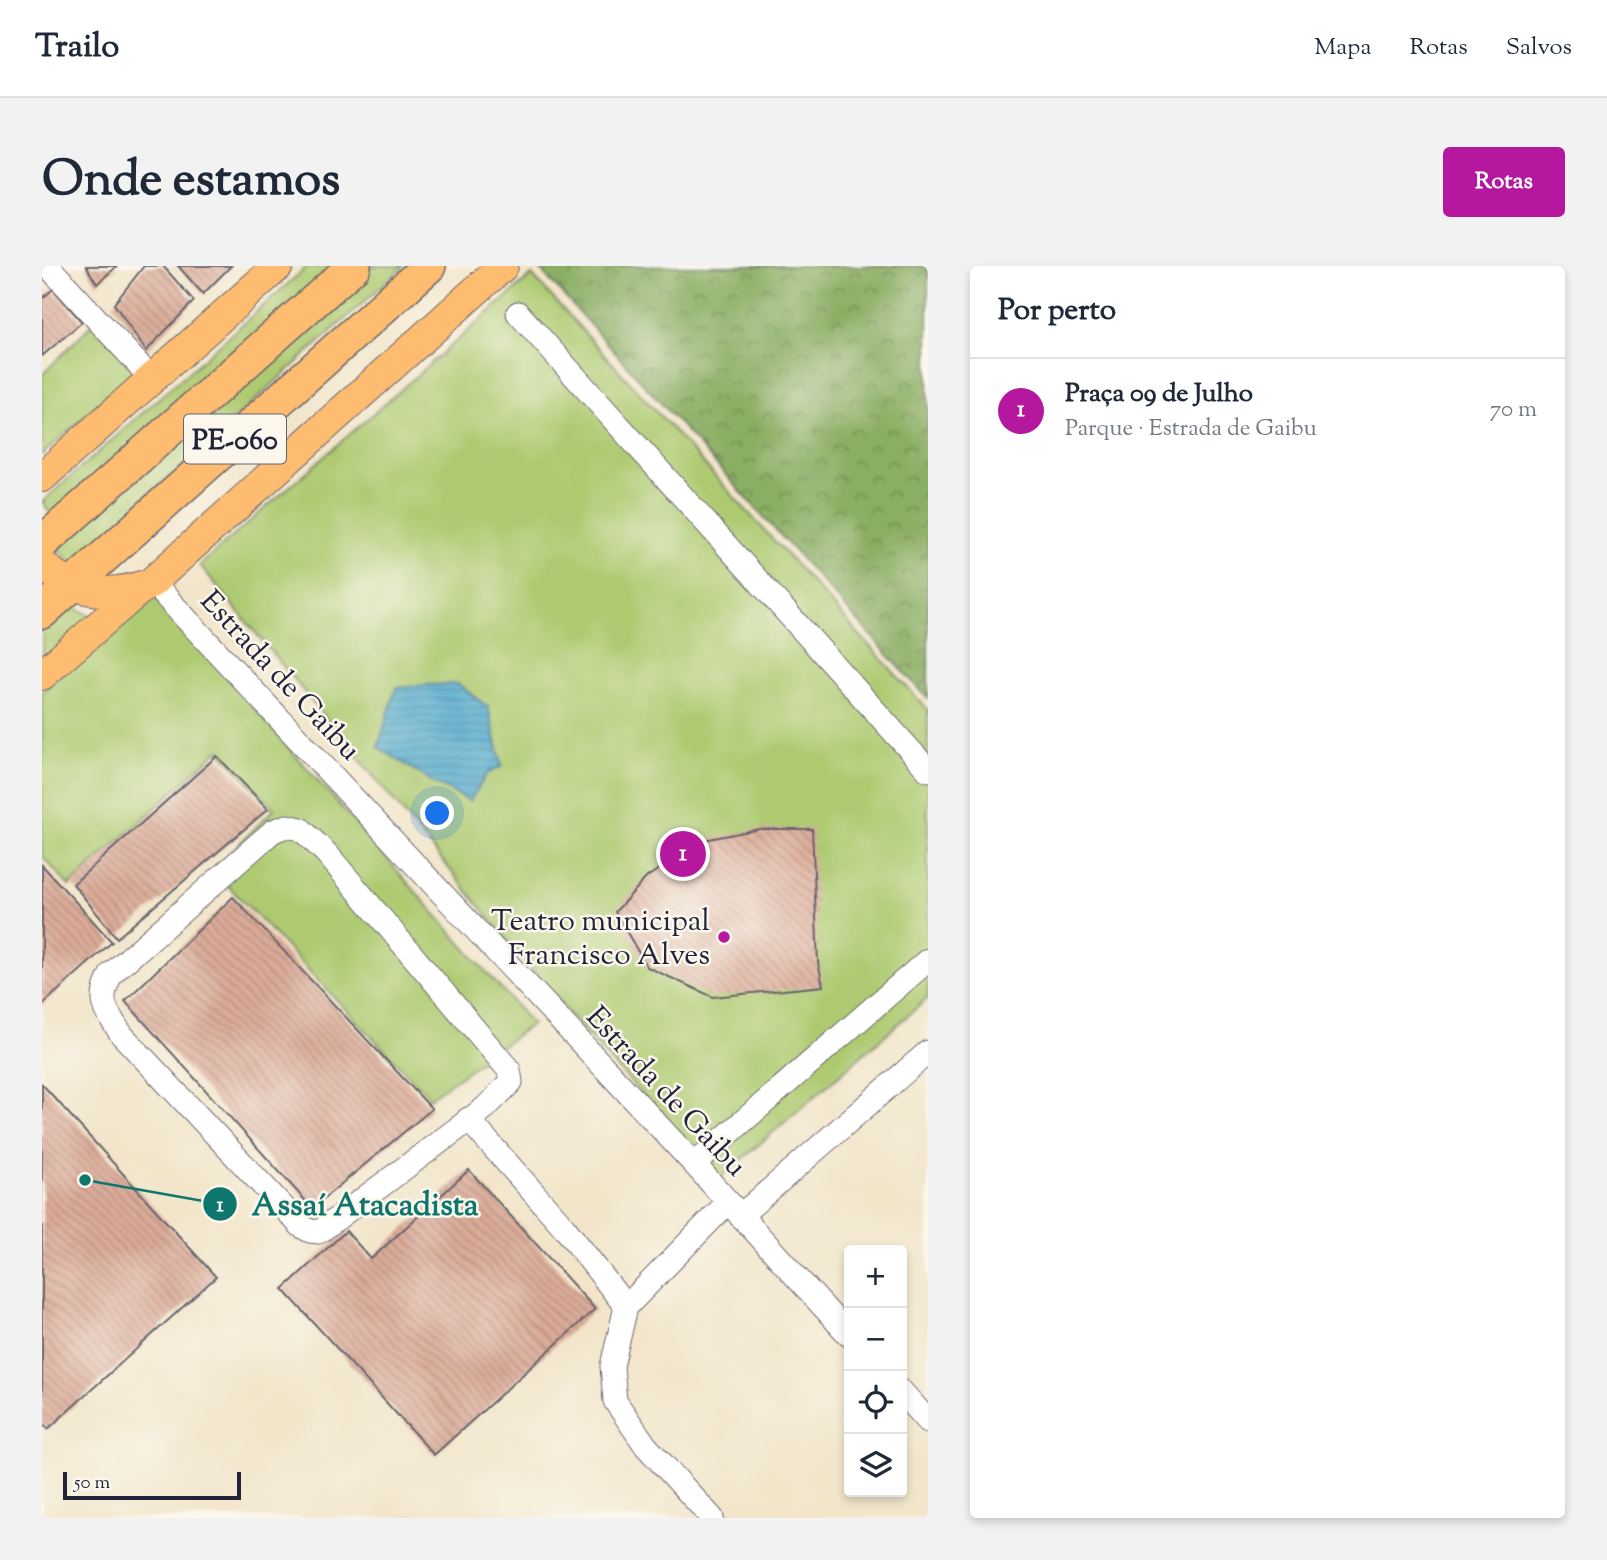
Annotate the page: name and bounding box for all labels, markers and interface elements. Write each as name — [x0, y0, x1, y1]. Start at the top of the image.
text: Trailo — [35, 24, 119, 72]
text: Mapa — [1314, 31, 1372, 65]
text: Rotas — [1410, 31, 1468, 65]
text: Salvos — [1506, 31, 1572, 65]
text: Onde estamos — [42, 147, 340, 217]
button: Rotas — [1443, 147, 1565, 217]
text: Por perto — [998, 290, 1116, 333]
text: Praça 09 de Julho — [1065, 376, 1253, 413]
text: 1 — [1017, 394, 1025, 427]
text: 70 m — [1490, 394, 1537, 427]
text: Parque · Estrada de Gaibu — [1065, 413, 1317, 446]
road number: PE-060 — [184, 414, 286, 464]
street label: Estrada de Gaibu — [189, 582, 370, 772]
your location — [420, 796, 454, 830]
pin: 1 — [660, 828, 706, 880]
place label: Teatro municipal Francisco Alves — [491, 901, 710, 978]
marker: Teatro municipal Francisco Alves — [716, 929, 732, 945]
street label: Estrada de Gaibu — [575, 998, 756, 1188]
callout: Assaí Atacadista — [202, 1178, 492, 1231]
text: Assaí Atacadista — [252, 1184, 479, 1230]
text: 1 — [216, 1191, 224, 1221]
map controls — [844, 1245, 907, 1497]
button: + — [844, 1245, 907, 1308]
button: − — [844, 1308, 907, 1371]
button: locate — [844, 1371, 907, 1434]
button: layers — [844, 1434, 907, 1497]
scale bar — [63, 1469, 242, 1501]
text: 50 m — [74, 1470, 110, 1497]

